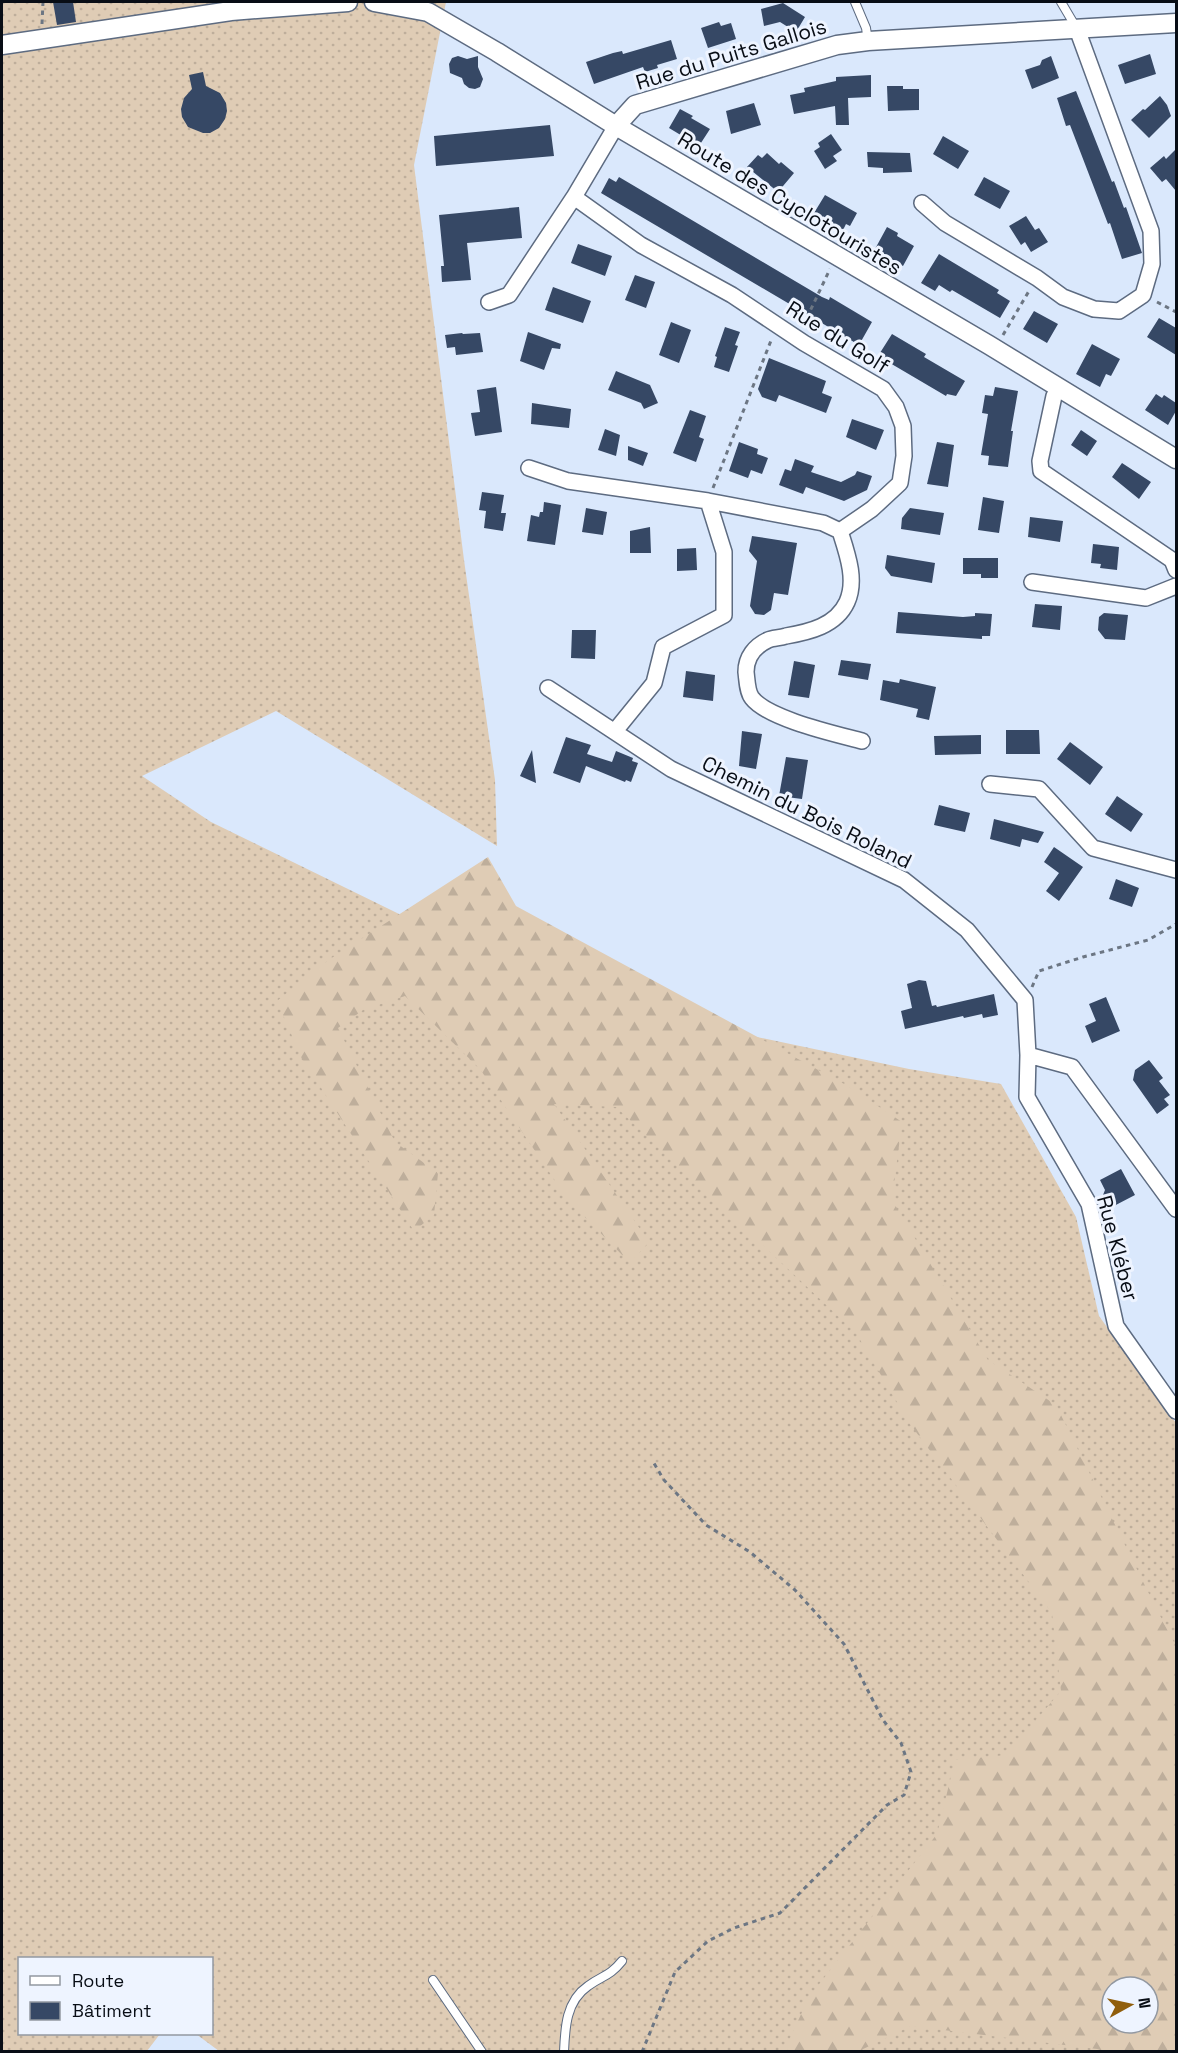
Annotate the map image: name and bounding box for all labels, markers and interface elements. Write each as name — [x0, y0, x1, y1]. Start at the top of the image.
street label: Rue du Puits Gallois — [632, 12, 830, 96]
street label: Route des Cyclotouristes — [673, 125, 907, 281]
street label: Rue du Golf — [781, 295, 895, 379]
street label: Chemin du Bois Roland — [698, 749, 916, 875]
street label: Rue Kléber — [1091, 1192, 1145, 1304]
legend — [18, 1957, 213, 2035]
text: Route — [72, 1969, 124, 1992]
north arrow — [1100, 1975, 1160, 2035]
text: N — [1133, 1996, 1156, 2010]
text: Bâtiment — [72, 1999, 152, 2022]

